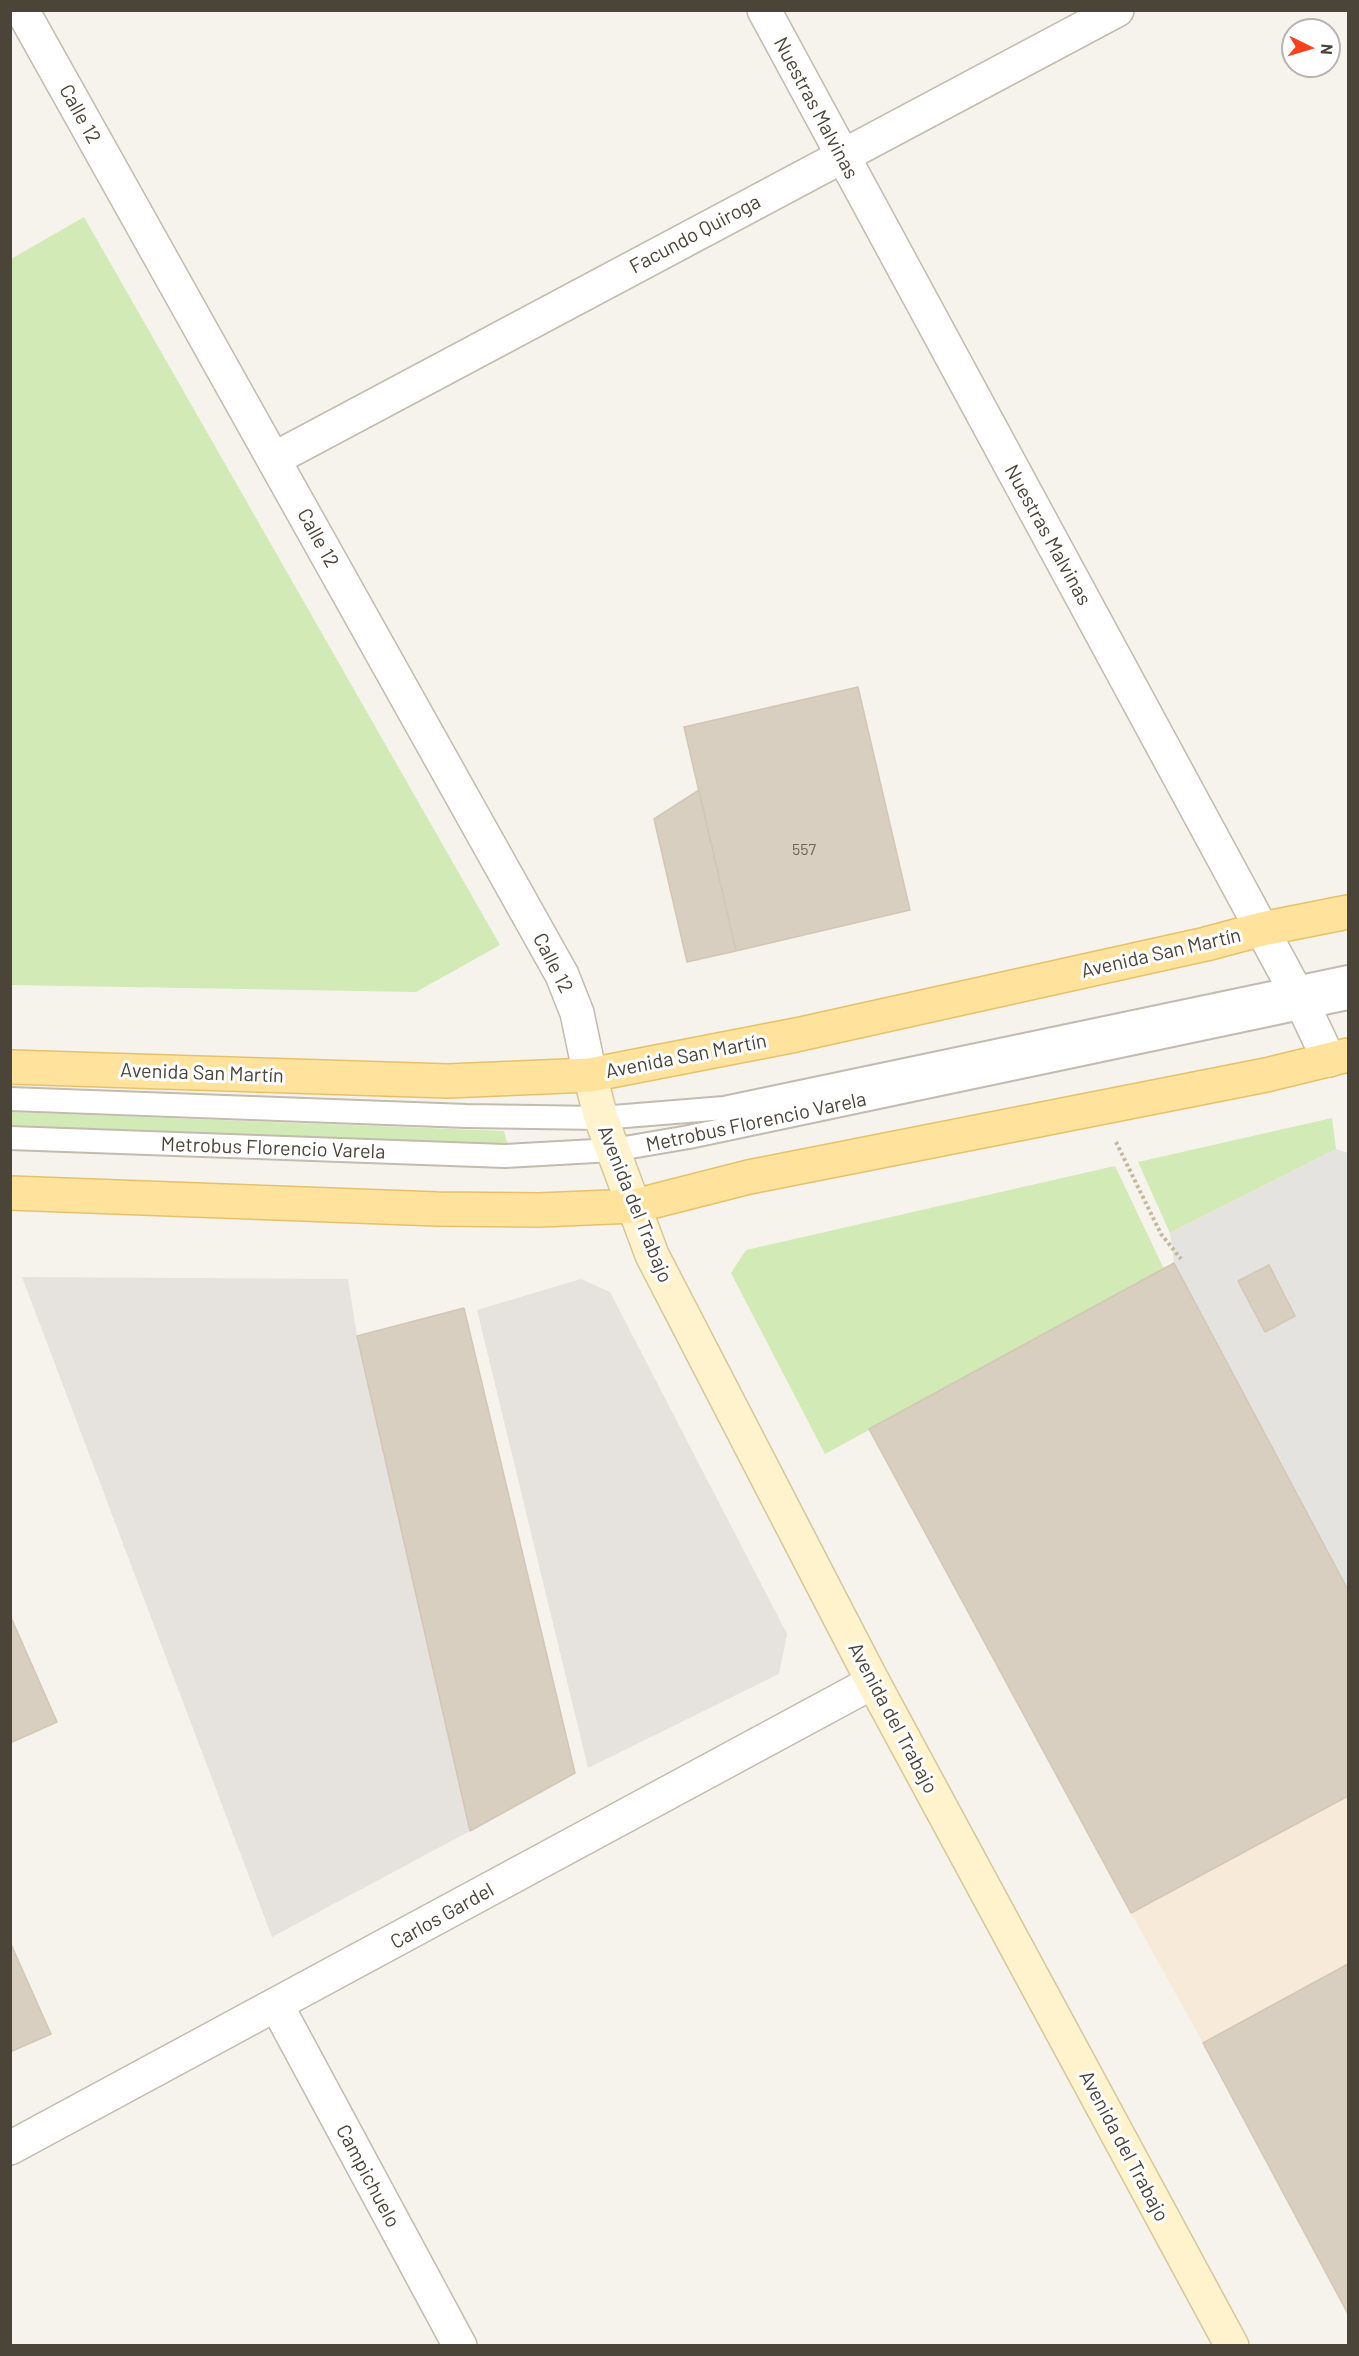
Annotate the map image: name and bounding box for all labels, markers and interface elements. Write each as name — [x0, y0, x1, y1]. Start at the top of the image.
north arrow — [1281, 18, 1341, 78]
street label: Nuestras Malvinas — [769, 33, 863, 183]
text: N — [1318, 43, 1337, 56]
street label: Calle 12 — [54, 80, 106, 148]
street label: Facundo Quiroga — [625, 189, 765, 279]
street label: Nuestras Malvinas — [999, 461, 1097, 609]
street label: Calle 12 — [292, 504, 344, 572]
house number: 557 — [792, 840, 816, 860]
street label: Avenida San Martín — [1079, 923, 1243, 983]
street label: Calle 12 — [528, 929, 578, 997]
street label: Avenida San Martín — [603, 1029, 769, 1083]
street label: Avenida San Martín — [120, 1058, 284, 1088]
street label: Metrobus Florencio Varela — [644, 1087, 868, 1157]
street label: Avenida del Trabajo — [593, 1122, 677, 1286]
street label: Metrobus Florencio Varela — [160, 1132, 386, 1164]
street label: Avenida del Trabajo — [843, 1638, 943, 1798]
street label: Carlos Gardel — [386, 1878, 498, 1954]
street label: Avenida del Trabajo — [1074, 2066, 1174, 2226]
street label: Campichuelo — [331, 2120, 405, 2232]

